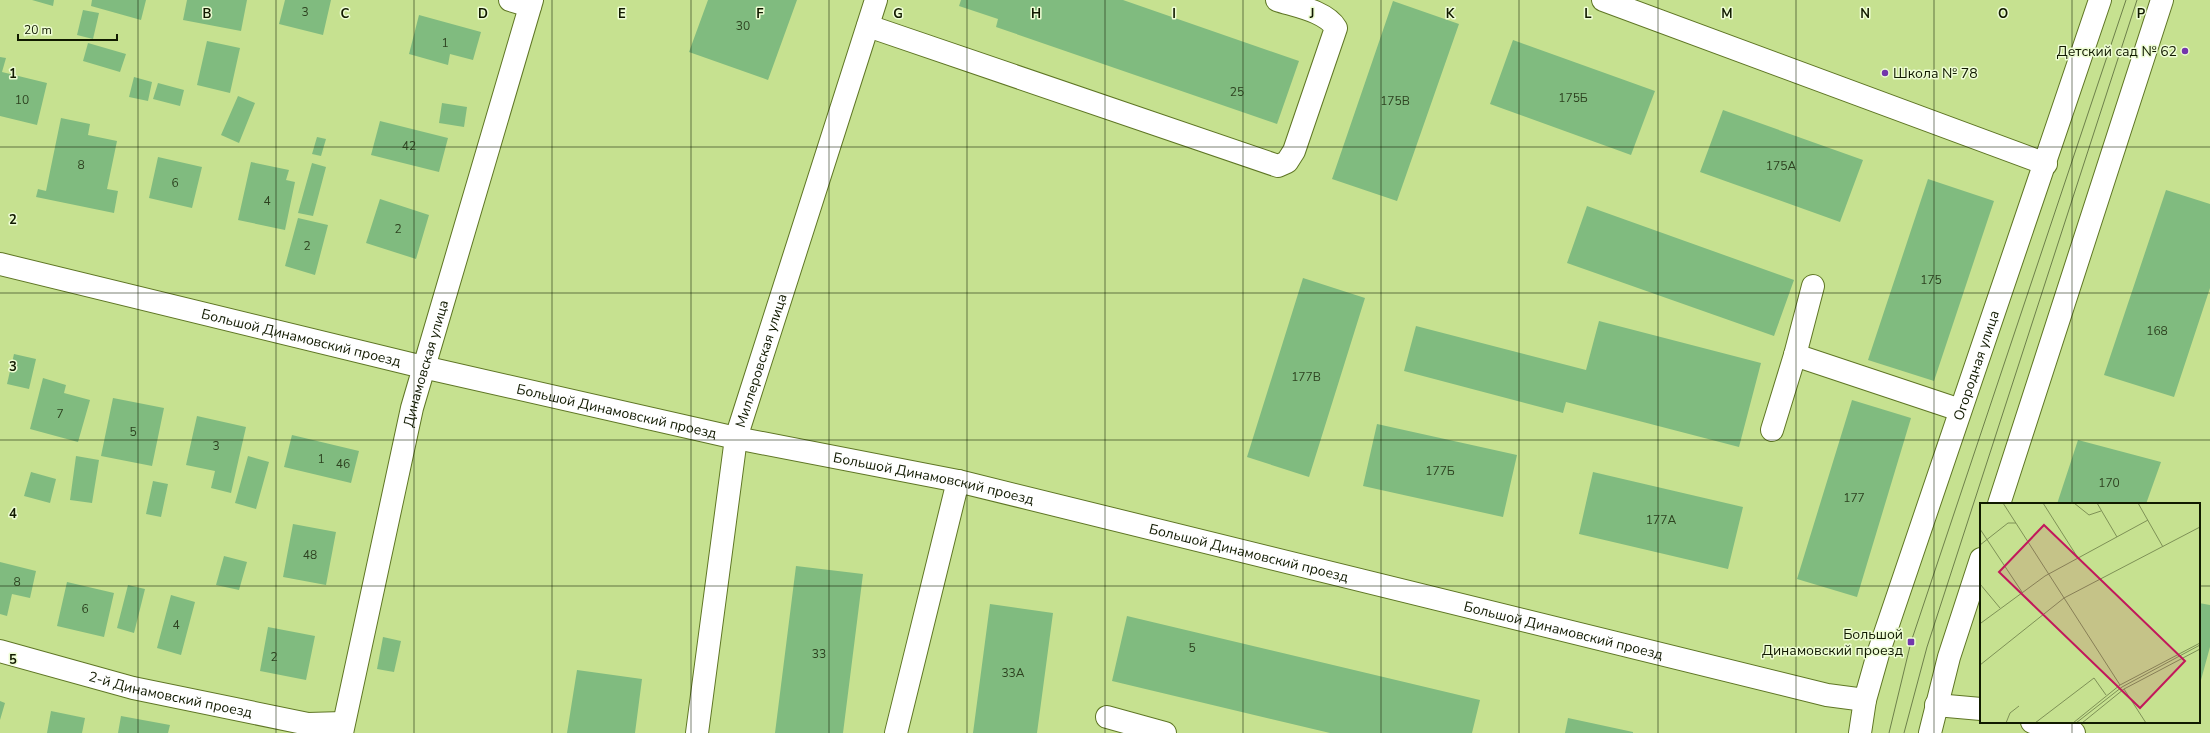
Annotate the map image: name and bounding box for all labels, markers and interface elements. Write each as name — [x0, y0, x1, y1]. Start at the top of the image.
house number: 3 — [301, 4, 309, 20]
text: B — [203, 5, 212, 23]
text: C — [341, 5, 350, 23]
text: D — [478, 5, 488, 23]
text: E — [618, 5, 626, 23]
text: F — [756, 5, 764, 23]
text: G — [893, 5, 903, 23]
text: H — [1031, 5, 1041, 23]
text: I — [1172, 5, 1176, 23]
text: J — [1309, 5, 1314, 23]
text: K — [1446, 5, 1455, 23]
text: L — [1584, 5, 1592, 23]
text: M — [1721, 5, 1733, 23]
text: N — [1860, 5, 1870, 23]
text: O — [1998, 5, 2008, 23]
text: P — [2137, 5, 2146, 23]
scale bar — [18, 16, 117, 42]
house number: 30 — [736, 18, 750, 34]
text: 20 m — [24, 22, 52, 38]
house number: 1 — [441, 35, 449, 51]
place label: Детский сад № 62 — [2057, 42, 2177, 61]
marker: Детский сад № 62 — [2180, 46, 2190, 56]
place label: Школа № 78 — [1893, 64, 1978, 83]
text: 1 — [9, 65, 17, 83]
marker: Школа № 78 — [1880, 68, 1890, 78]
house number: 25 — [1230, 84, 1244, 100]
house number: 175Б — [1558, 90, 1588, 106]
house number: 10 — [15, 92, 29, 108]
house number: 175В — [1380, 93, 1410, 109]
house number: 42 — [402, 138, 416, 154]
house number: 8 — [77, 157, 85, 173]
house number: 175А — [1766, 158, 1796, 174]
house number: 6 — [171, 175, 179, 191]
house number: 4 — [263, 193, 271, 209]
text: 2 — [9, 211, 17, 229]
house number: 2 — [394, 221, 402, 237]
house number: 2 — [303, 238, 311, 254]
house number: 175 — [1920, 272, 1942, 288]
street label: Миллеровская улица — [730, 291, 791, 430]
street label: Динамовская улица — [399, 298, 453, 429]
street label: Большой Динамовский проезд — [200, 304, 403, 371]
street label: Огородная улица — [1948, 308, 2004, 423]
house number: 168 — [2146, 323, 2168, 339]
text: 3 — [9, 358, 17, 376]
house number: 177В — [1291, 369, 1321, 385]
street label: Большой Динамовский проезд — [515, 379, 719, 443]
house number: 7 — [56, 406, 64, 422]
house number: 5 — [129, 424, 137, 440]
house number: 3 — [212, 438, 220, 454]
street label: Большой Динамовский проезд — [832, 448, 1036, 509]
house number: 1 — [317, 451, 325, 467]
house number: 46 — [336, 456, 350, 472]
house number: 177Б — [1425, 463, 1455, 479]
house number: 170 — [2098, 475, 2120, 491]
house number: 177 — [1843, 490, 1865, 506]
inset map — [1980, 503, 2200, 723]
text: 4 — [9, 505, 17, 523]
house number: 177А — [1646, 512, 1676, 528]
street label: Большой Динамовский проезд — [1147, 519, 1351, 586]
house number: 48 — [303, 547, 317, 563]
house number: 8 — [13, 574, 21, 590]
street label: Большой Динамовский проезд — [1462, 596, 1665, 664]
house number: 6 — [81, 601, 89, 617]
house number: 4 — [172, 617, 180, 633]
place label: Большой Динамовский проезд — [1762, 625, 1903, 660]
marker: Большой Динамовский проезд — [1906, 637, 1916, 647]
house number: 5 — [1188, 640, 1196, 656]
house number: 33 — [812, 646, 826, 662]
house number: 2 — [270, 649, 278, 665]
text: 5 — [9, 651, 17, 669]
house number: 33А — [1001, 665, 1025, 681]
street label: 2-й Динамовский проезд — [86, 667, 254, 722]

